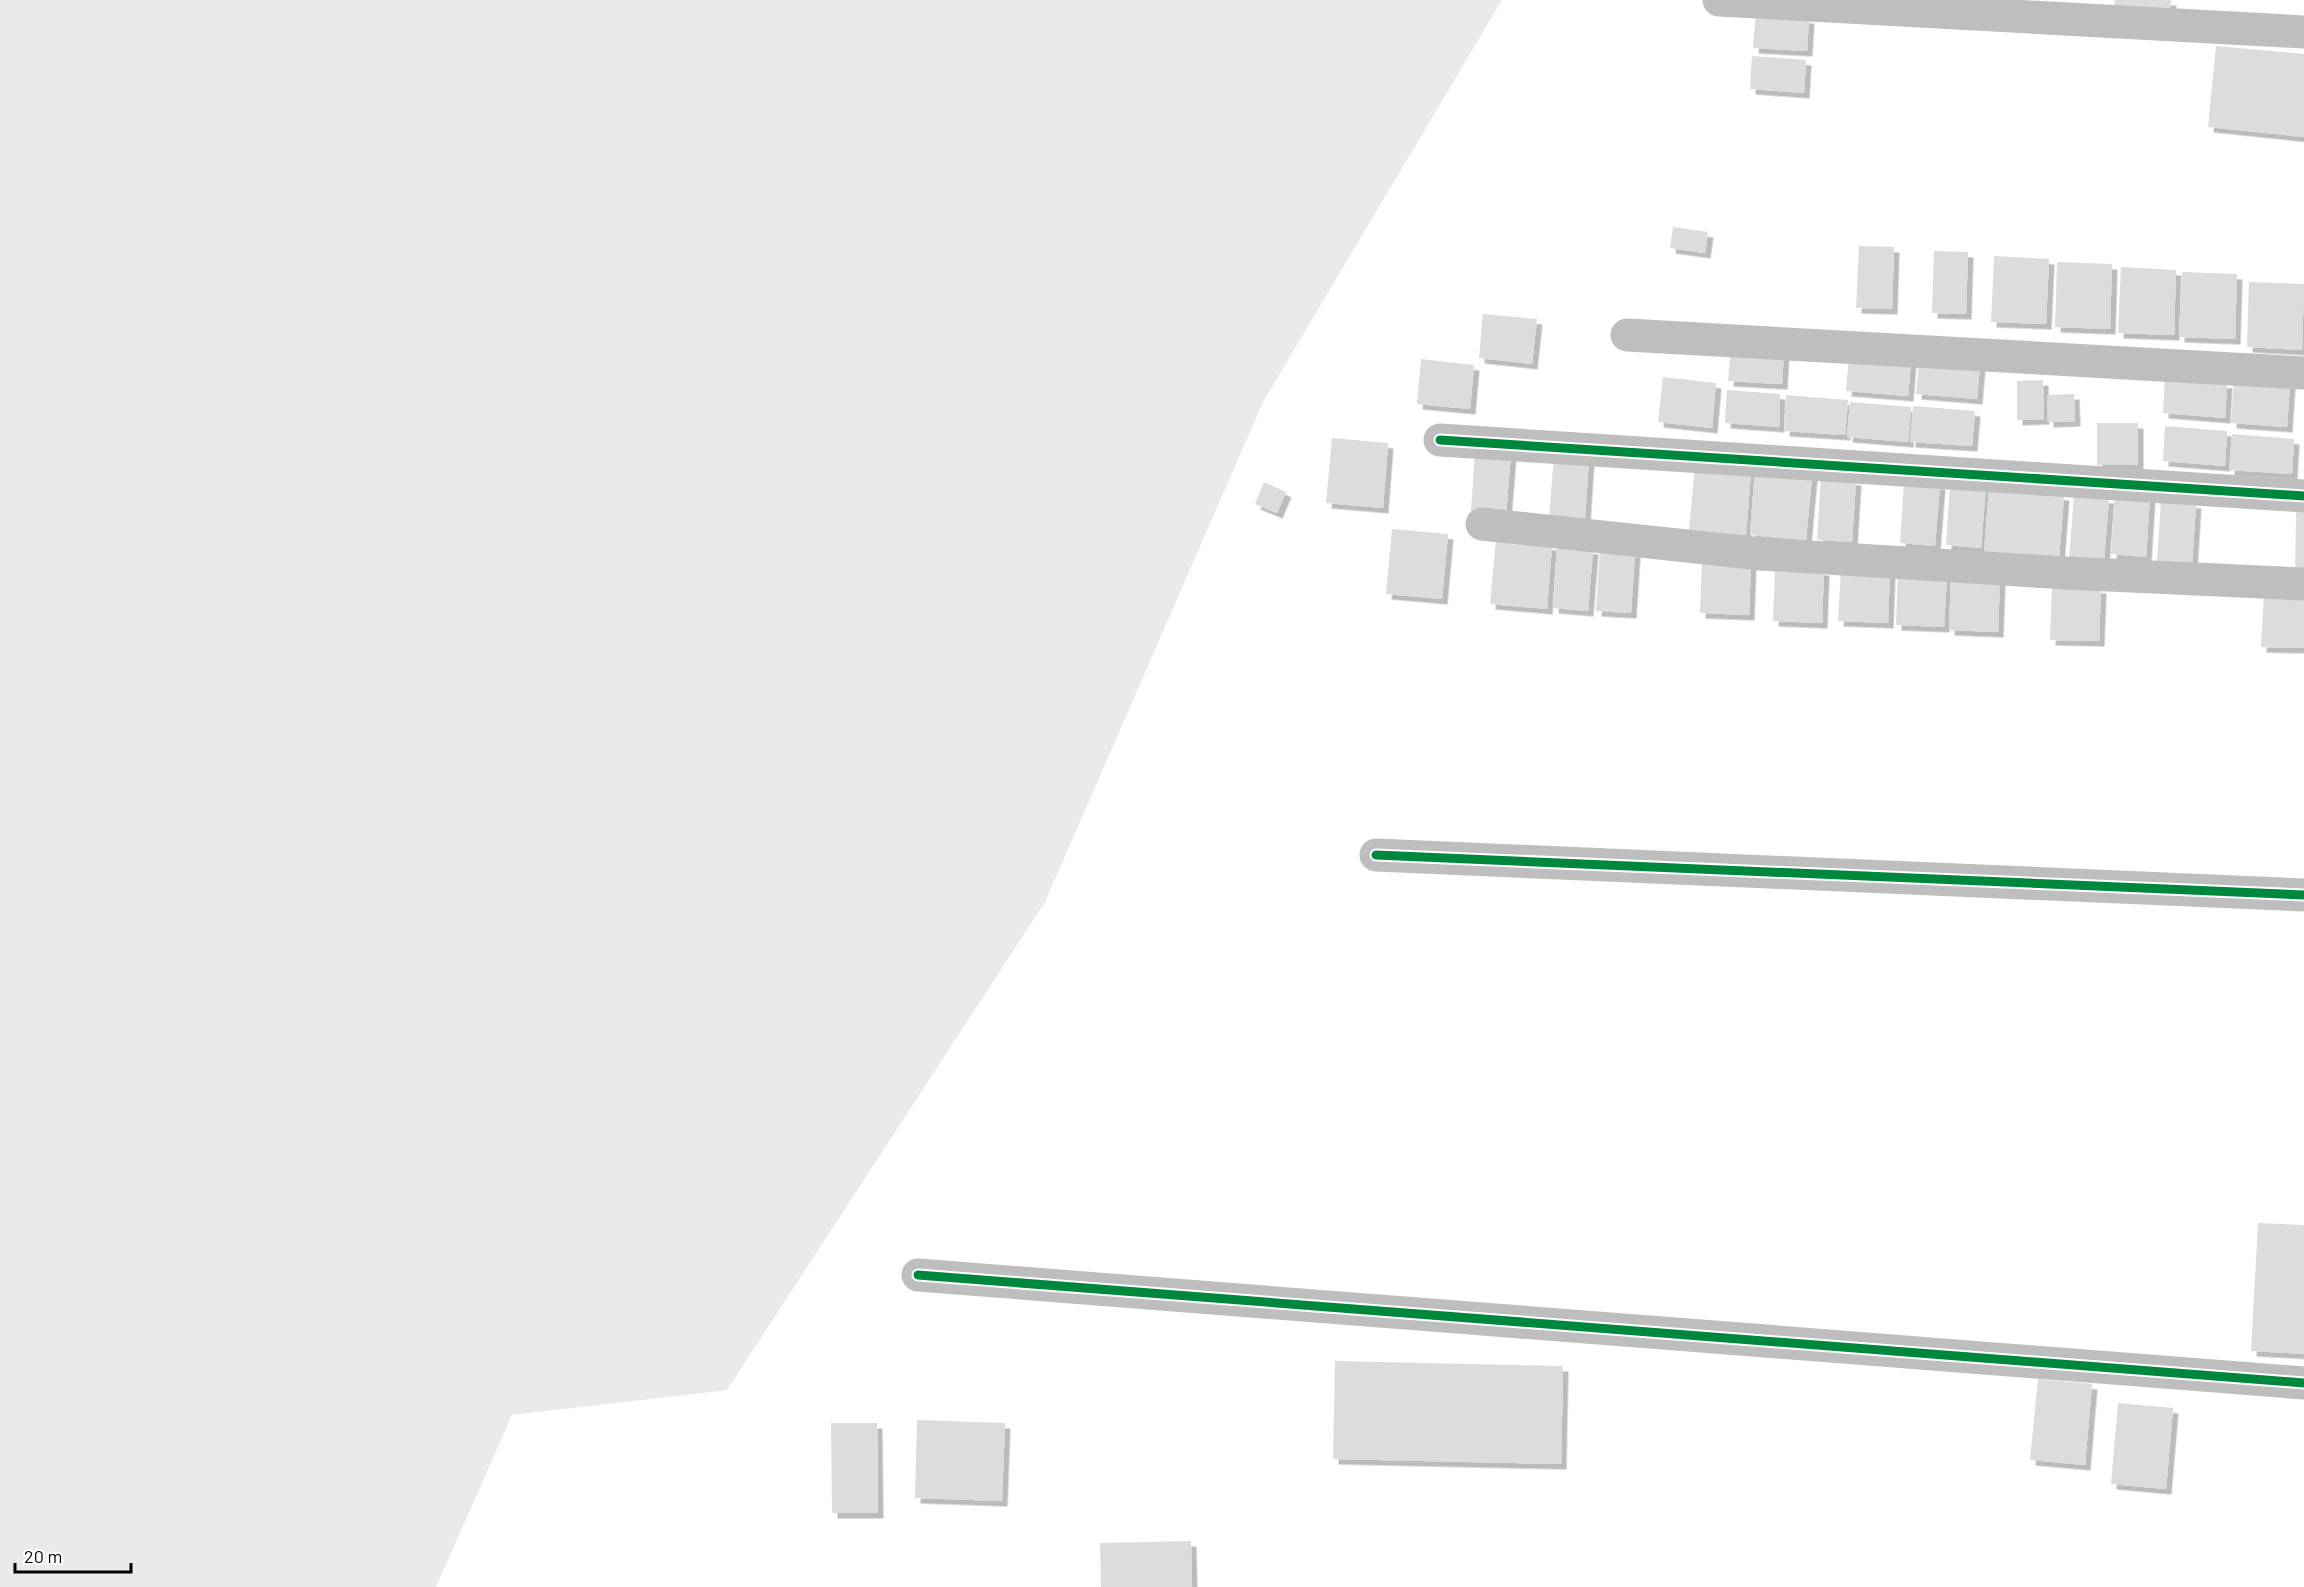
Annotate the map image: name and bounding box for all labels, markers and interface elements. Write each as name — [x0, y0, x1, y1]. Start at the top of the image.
scale bar — [15, 1536, 130, 1574]
text: 20 m — [24, 1545, 62, 1567]

